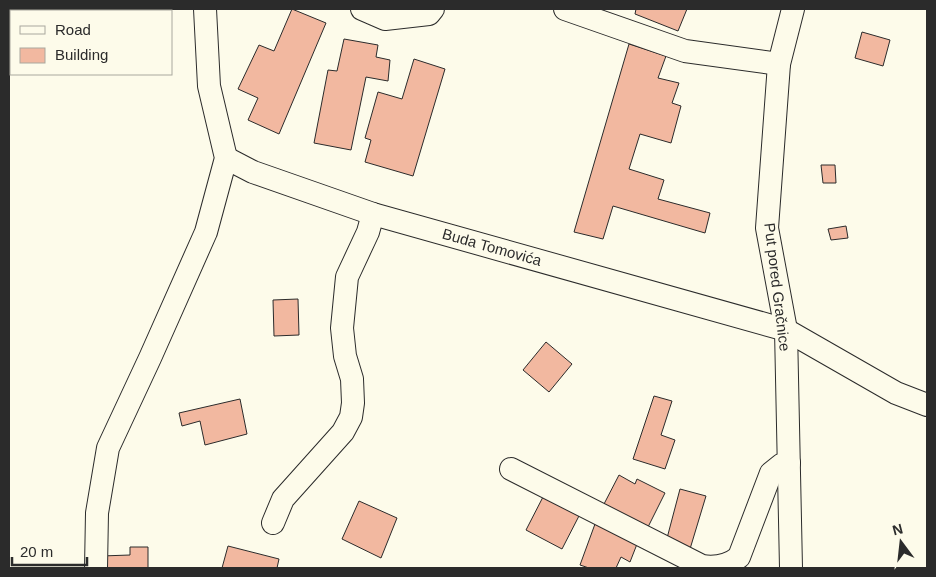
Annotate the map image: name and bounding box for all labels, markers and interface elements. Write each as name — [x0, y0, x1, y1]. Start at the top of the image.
legend — [10, 10, 172, 75]
text: Road — [55, 21, 91, 38]
text: Building — [55, 46, 108, 63]
street label: Put pored Gračnice — [761, 222, 794, 352]
street label: Buda Tomovića — [440, 225, 544, 269]
north arrow — [876, 517, 926, 567]
text: N — [891, 520, 905, 538]
scale bar — [12, 534, 88, 566]
text: 20 m — [20, 543, 53, 560]

